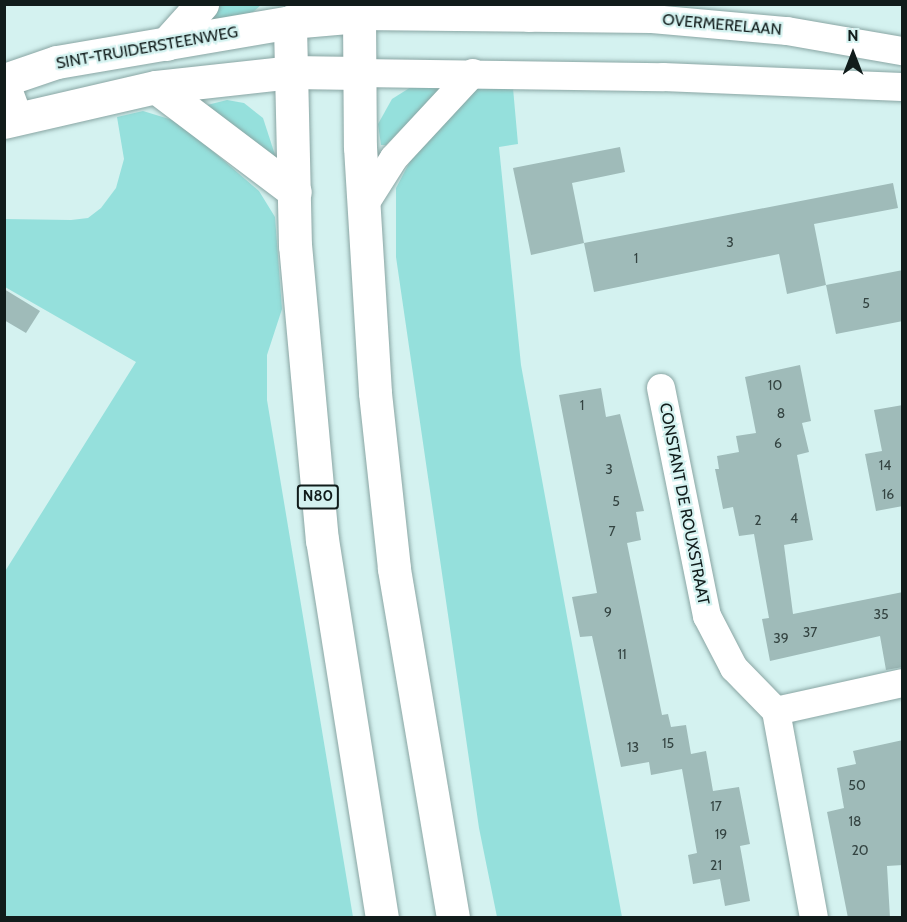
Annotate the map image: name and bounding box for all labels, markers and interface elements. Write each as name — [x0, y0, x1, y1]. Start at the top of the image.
street label: OVERMERELAAN — [662, 10, 782, 40]
street label: SINT-TRUIDERSTEENWEG — [55, 23, 239, 73]
north arrow — [823, 24, 883, 84]
text: N — [847, 26, 859, 45]
house number: 3 — [726, 234, 734, 250]
house number: 1 — [634, 250, 638, 266]
house number: 5 — [862, 295, 870, 311]
house number: 10 — [768, 377, 782, 393]
house number: 1 — [580, 397, 584, 413]
street label: CONSTANT DE ROUXSTRAAT — [655, 401, 713, 607]
house number: 8 — [777, 405, 785, 421]
house number: 6 — [774, 435, 782, 451]
house number: 14 — [879, 457, 891, 473]
house number: 3 — [605, 461, 613, 477]
road number: N80 — [296, 485, 340, 509]
house number: 16 — [882, 486, 894, 502]
house number: 5 — [612, 493, 620, 509]
house number: 4 — [790, 510, 798, 526]
house number: 2 — [754, 512, 762, 528]
house number: 7 — [608, 523, 616, 539]
house number: 9 — [604, 604, 612, 620]
house number: 35 — [873, 606, 889, 622]
house number: 37 — [803, 624, 817, 640]
house number: 39 — [773, 630, 789, 646]
house number: 11 — [617, 646, 627, 662]
house number: 15 — [662, 735, 674, 751]
house number: 13 — [627, 739, 639, 755]
house number: 50 — [848, 777, 866, 793]
house number: 17 — [710, 798, 722, 814]
house number: 18 — [848, 813, 862, 829]
house number: 19 — [715, 826, 727, 842]
house number: 20 — [851, 842, 869, 858]
house number: 21 — [710, 857, 722, 873]

